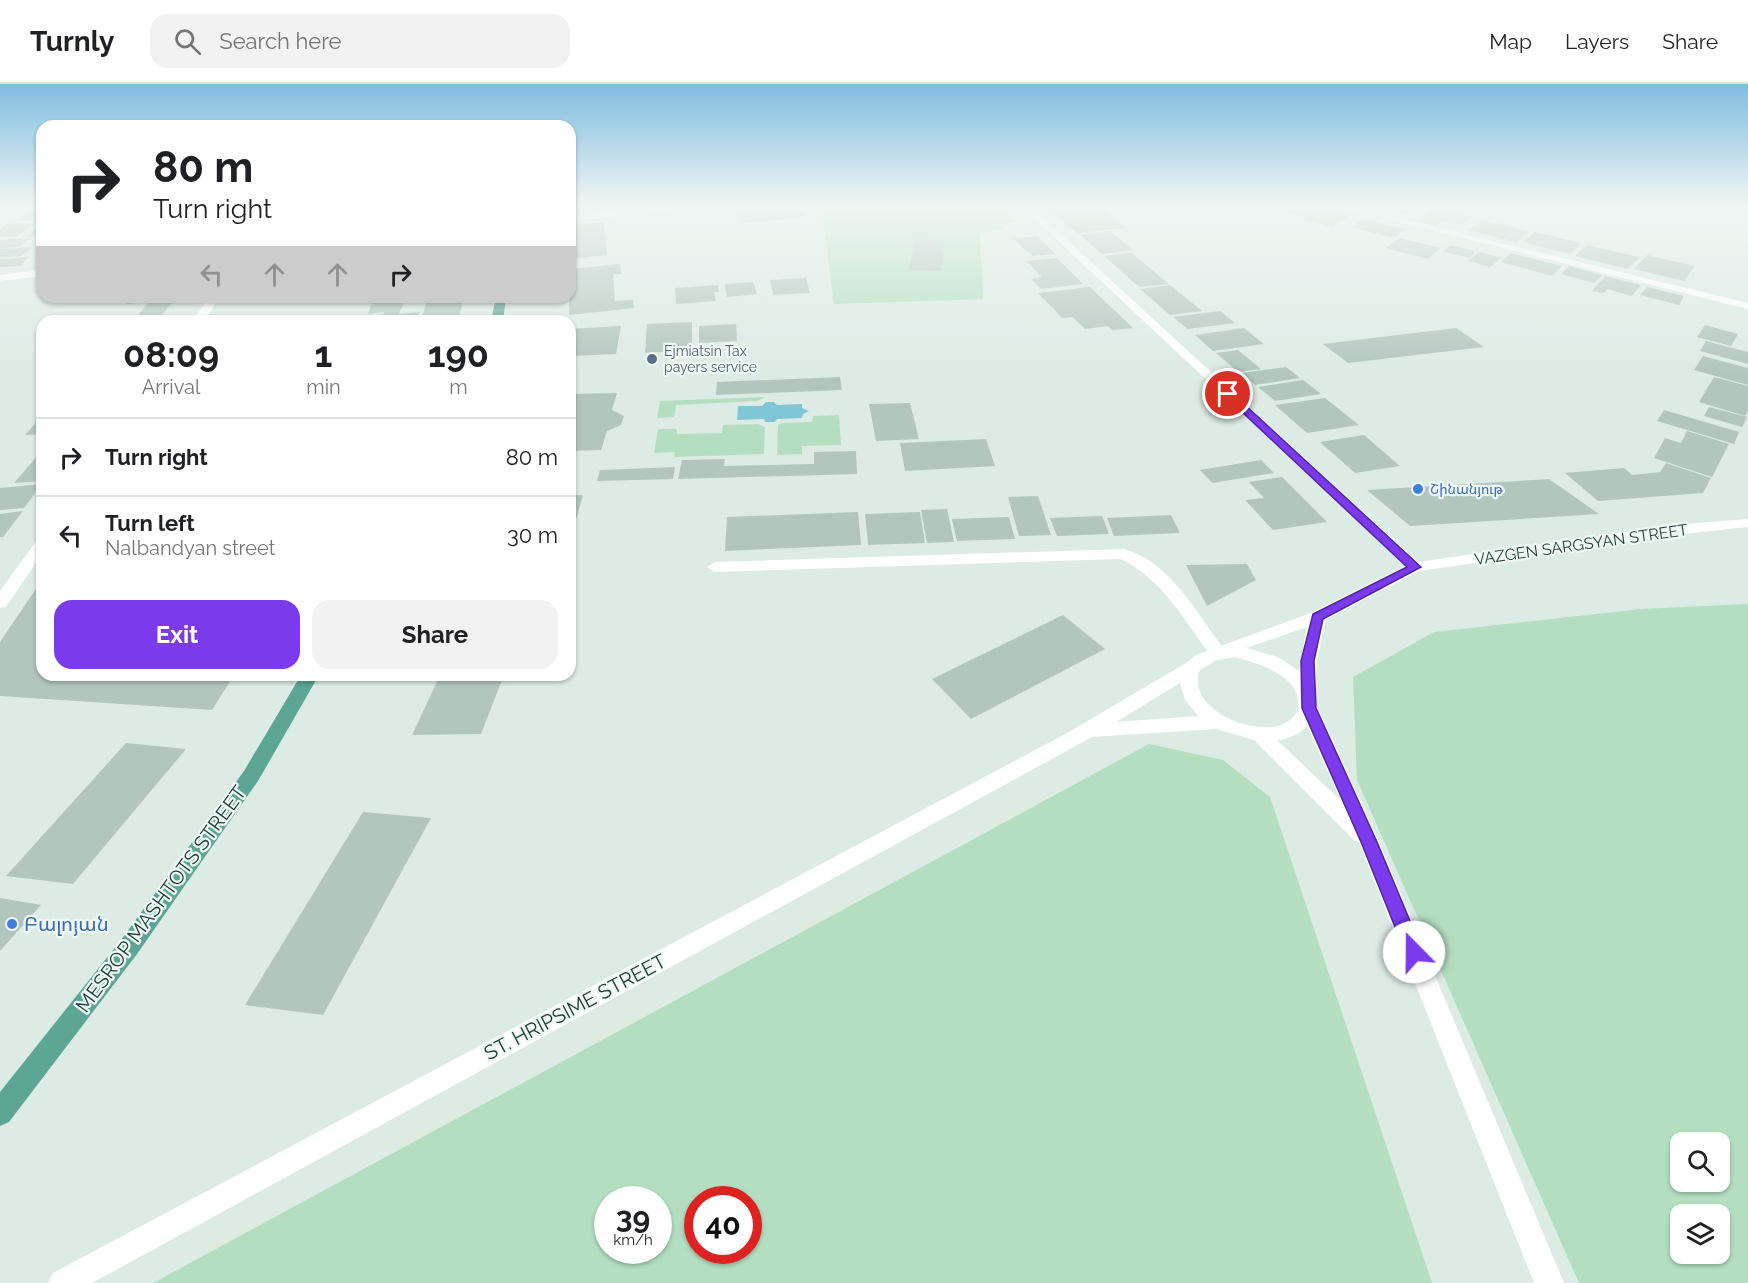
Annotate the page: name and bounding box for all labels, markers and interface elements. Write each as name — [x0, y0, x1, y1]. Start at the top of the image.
search box — [150, 14, 570, 68]
text: Turnly — [30, 25, 114, 58]
icon: search — [171, 25, 204, 58]
text: Search here — [219, 28, 341, 54]
text: Map — [1489, 29, 1532, 54]
text: Layers — [1565, 29, 1629, 54]
text: Share — [1662, 29, 1718, 54]
text: 80 m — [153, 143, 253, 192]
icon: right — [54, 144, 132, 222]
text: Turn right — [153, 193, 272, 224]
icon: left — [195, 258, 228, 291]
icon: ahead — [258, 258, 291, 291]
icon: ahead — [321, 258, 354, 291]
icon: right — [384, 258, 417, 291]
text: 08:09 — [123, 333, 219, 375]
text: 1 — [315, 333, 332, 375]
text: 190 — [428, 333, 489, 375]
place label: Ejmiatsin Tax payers service — [664, 343, 757, 375]
marker: Ejmiatsin Tax payers service — [645, 352, 659, 366]
pin — [1202, 368, 1253, 419]
text: Arrival — [142, 375, 200, 399]
text: min — [306, 375, 341, 399]
text: m — [449, 375, 468, 399]
icon: arrive — [1211, 377, 1244, 410]
icon: right — [54, 441, 87, 474]
text: Turn right — [105, 444, 208, 470]
text: 80 m — [506, 444, 558, 470]
place label: Շինանյութ — [1430, 481, 1504, 497]
marker: Շինանյութ — [1411, 482, 1425, 496]
text: Turn left — [105, 510, 195, 536]
icon: left — [54, 519, 87, 552]
street label: VAZGEN SARGSYAN STREET — [1473, 520, 1689, 569]
text: 30 m — [507, 522, 558, 548]
text: Nalbandyan street — [105, 536, 275, 560]
button: Exit — [54, 600, 300, 669]
button: Share — [312, 600, 558, 669]
street label: MESROP MASHTOTS STREET — [71, 781, 251, 1017]
place label: Բալոյան — [24, 912, 109, 936]
marker: Բալոյան — [5, 917, 19, 931]
position arrow — [1382, 920, 1446, 984]
street label: ST. HRIPSIME STREET — [480, 949, 670, 1065]
map controls — [1670, 1132, 1730, 1264]
button: search — [1670, 1132, 1730, 1192]
speed limit sign: 40 — [684, 1186, 762, 1264]
text: 39 — [616, 1200, 650, 1235]
button: layers — [1670, 1204, 1730, 1264]
text: km/h — [613, 1231, 653, 1249]

